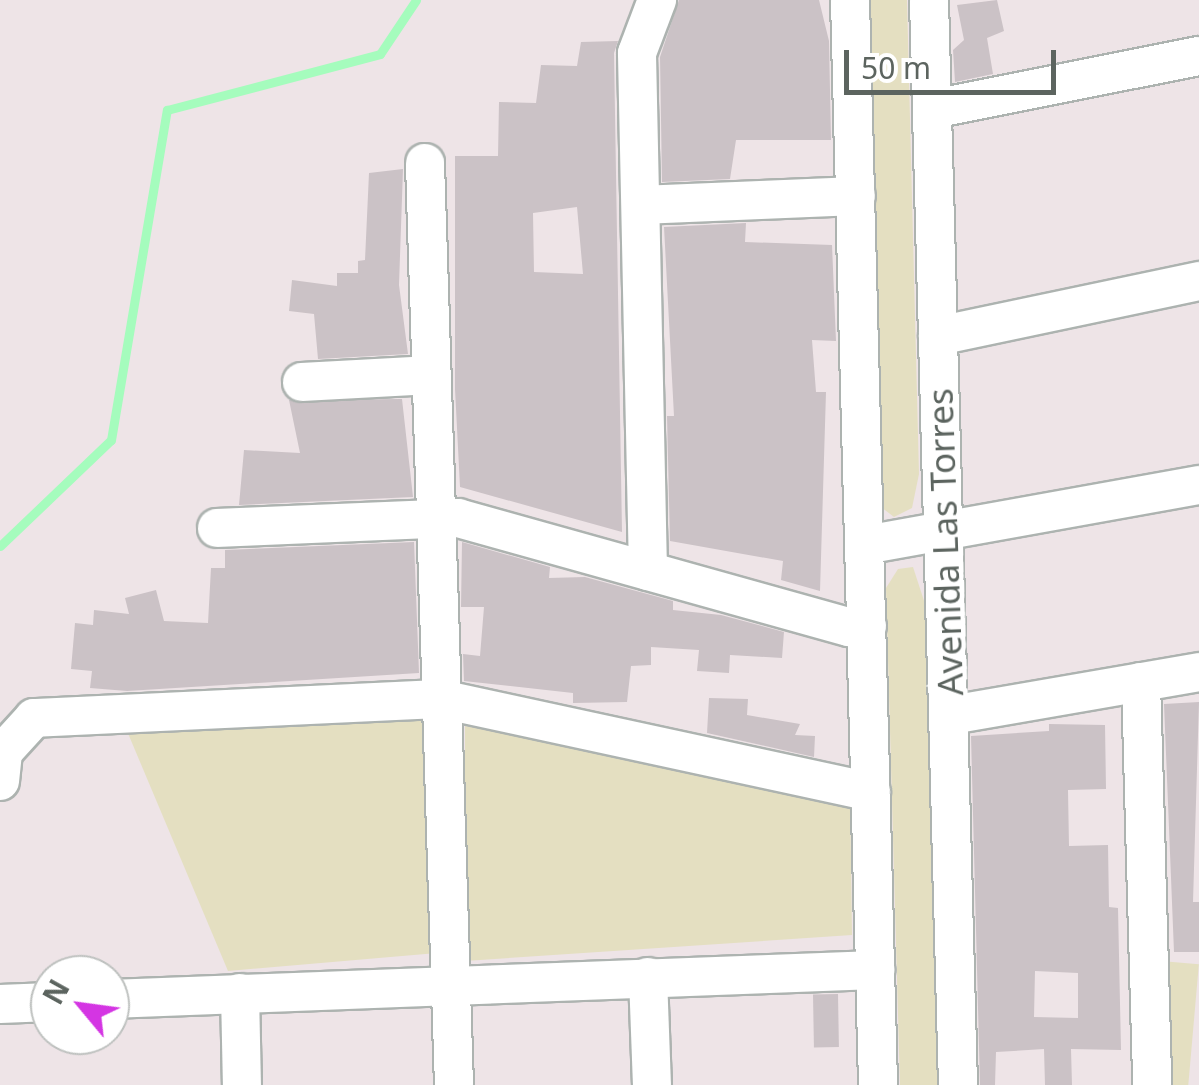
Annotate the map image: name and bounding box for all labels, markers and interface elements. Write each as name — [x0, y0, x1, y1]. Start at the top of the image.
scale bar — [849, 30, 1062, 92]
text: 50 m — [861, 47, 931, 88]
street label: Avenida Las Torres — [919, 388, 971, 696]
north arrow — [30, 955, 130, 1055]
text: N — [33, 972, 78, 1011]

